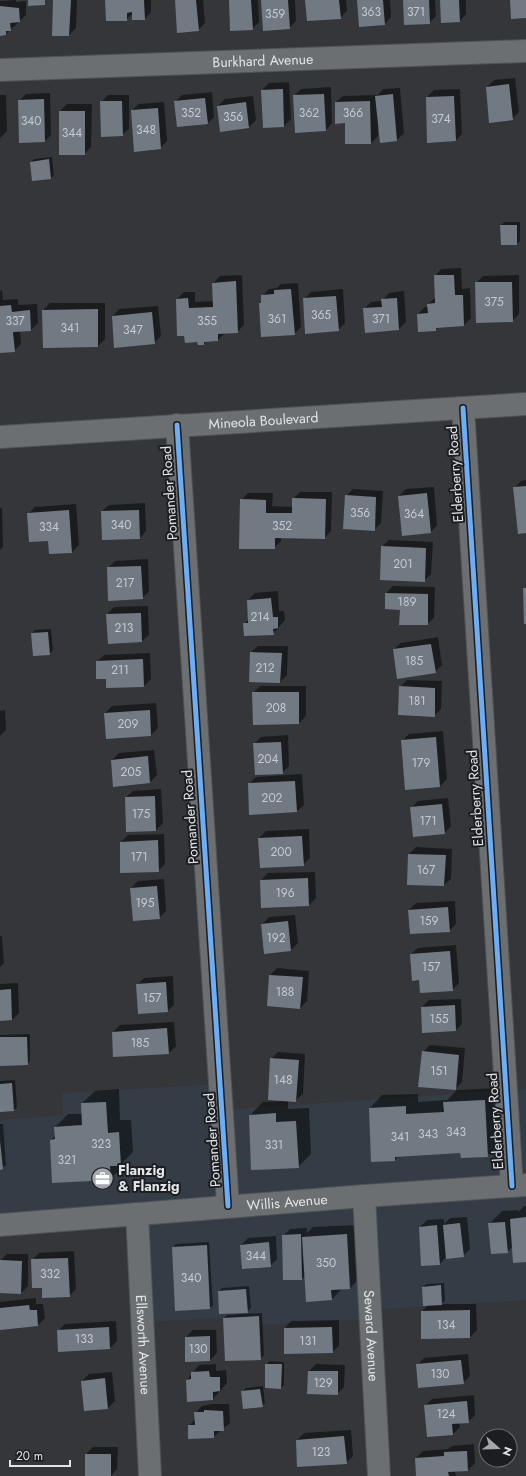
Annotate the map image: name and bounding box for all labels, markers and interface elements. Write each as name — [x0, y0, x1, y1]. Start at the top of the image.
house number: 363 — [361, 3, 381, 21]
house number: 371 — [407, 3, 425, 21]
house number: 359 — [265, 5, 285, 23]
street label: Burkhard Avenue — [212, 49, 314, 72]
house number: 352 — [181, 104, 201, 122]
house number: 362 — [299, 104, 319, 122]
house number: 366 — [343, 104, 363, 122]
house number: 356 — [223, 108, 243, 126]
house number: 374 — [431, 110, 451, 128]
house number: 340 — [21, 112, 41, 130]
house number: 348 — [136, 121, 156, 139]
house number: 344 — [62, 124, 82, 142]
house number: 375 — [484, 293, 504, 311]
house number: 365 — [311, 306, 331, 324]
house number: 361 — [268, 310, 286, 328]
house number: 371 — [372, 310, 390, 328]
house number: 337 — [5, 312, 25, 330]
house number: 355 — [197, 312, 217, 330]
house number: 341 — [61, 319, 79, 337]
house number: 347 — [123, 321, 144, 339]
street label: Mineola Boulevard — [208, 407, 319, 434]
street label: Elderberry Road — [442, 425, 468, 523]
street label: Pomander Road — [156, 445, 182, 541]
house number: 356 — [350, 504, 370, 522]
house number: 364 — [404, 505, 424, 523]
house number: 340 — [111, 516, 131, 534]
house number: 352 — [272, 517, 292, 535]
house number: 334 — [39, 518, 59, 536]
house number: 201 — [393, 555, 413, 573]
house number: 217 — [116, 574, 135, 592]
house number: 189 — [398, 593, 417, 611]
house number: 214 — [250, 608, 270, 626]
house number: 213 — [115, 619, 134, 637]
house number: 185 — [405, 652, 424, 670]
house number: 212 — [255, 659, 275, 677]
house number: 211 — [111, 661, 129, 679]
house number: 181 — [408, 692, 426, 710]
house number: 208 — [266, 699, 286, 717]
house number: 209 — [118, 715, 139, 733]
street label: Elderberry Road — [462, 749, 488, 847]
house number: 204 — [257, 750, 279, 768]
house number: 179 — [412, 754, 430, 772]
house number: 205 — [121, 763, 142, 781]
street label: Pomander Road — [177, 769, 203, 865]
house number: 202 — [262, 789, 283, 807]
house number: 175 — [132, 805, 150, 823]
house number: 171 — [419, 812, 437, 830]
house number: 200 — [270, 843, 292, 861]
house number: 171 — [130, 848, 148, 866]
house number: 167 — [417, 861, 436, 879]
house number: 196 — [275, 884, 295, 902]
house number: 195 — [135, 894, 155, 912]
house number: 159 — [419, 912, 439, 930]
house number: 192 — [266, 929, 286, 947]
house number: 157 — [422, 958, 441, 976]
house number: 188 — [276, 983, 294, 1001]
house number: 157 — [143, 989, 162, 1007]
house number: 155 — [430, 1010, 449, 1028]
house number: 185 — [131, 1034, 150, 1052]
house number: 151 — [430, 1062, 448, 1080]
house number: 148 — [274, 1071, 292, 1089]
street label: Elderberry Road — [482, 1072, 508, 1170]
street label: Pomander Road — [199, 1092, 225, 1188]
house number: 343 — [446, 1123, 466, 1141]
house number: 343 — [418, 1125, 438, 1143]
house number: 341 — [391, 1128, 409, 1146]
house number: 323 — [91, 1135, 111, 1153]
house number: 331 — [265, 1136, 283, 1154]
house number: 321 — [58, 1151, 76, 1169]
place label: Flanzig & Flanzig — [118, 1160, 180, 1196]
office icon: Flanzig & Flanzig — [89, 1165, 115, 1191]
street label: Willis Avenue — [246, 1189, 328, 1215]
house number: 344 — [246, 1247, 266, 1265]
house number: 350 — [316, 1254, 336, 1272]
house number: 332 — [40, 1265, 60, 1283]
house number: 340 — [181, 1269, 201, 1287]
street label: Seward Avenue — [359, 1290, 384, 1382]
street label: Ellsworth Avenue — [131, 1294, 156, 1395]
house number: 134 — [437, 1316, 455, 1334]
house number: 133 — [75, 1330, 94, 1348]
house number: 131 — [299, 1332, 317, 1350]
house number: 130 — [188, 1340, 208, 1358]
house number: 130 — [430, 1365, 450, 1383]
house number: 129 — [313, 1374, 333, 1392]
house number: 124 — [436, 1405, 456, 1423]
north arrow — [478, 1428, 518, 1468]
scale bar — [10, 1442, 70, 1468]
house number: 123 — [312, 1443, 331, 1461]
text: N — [498, 1445, 516, 1458]
text: 20 m — [16, 1447, 43, 1465]

